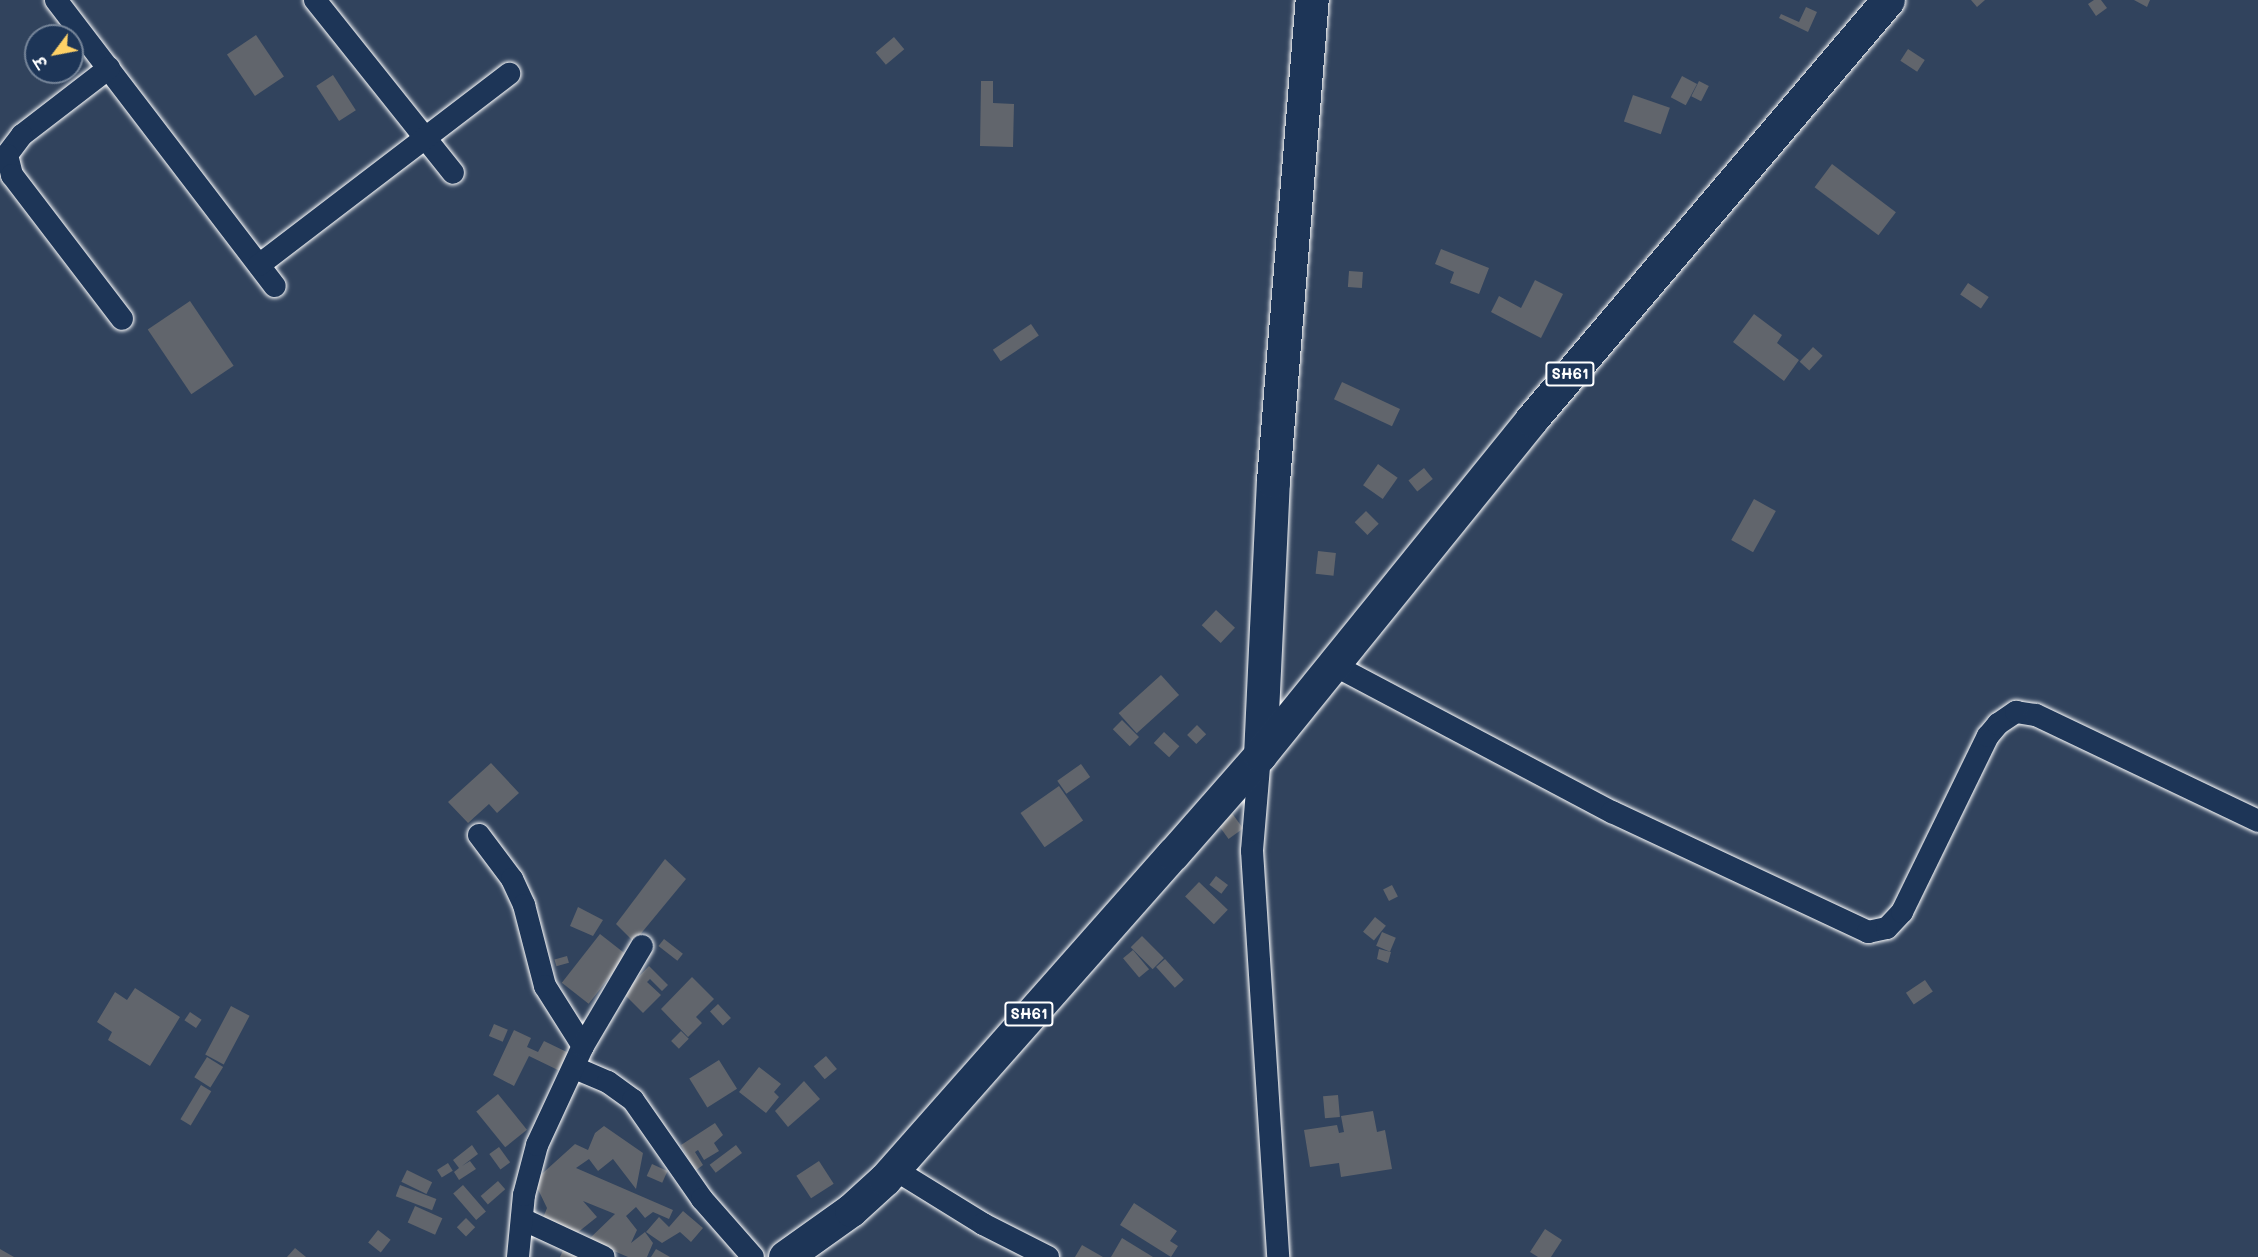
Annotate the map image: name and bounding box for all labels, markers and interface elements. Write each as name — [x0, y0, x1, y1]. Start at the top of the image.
north arrow — [24, 24, 84, 84]
text: उ — [28, 53, 52, 73]
road number: SH61 — [1544, 362, 1596, 386]
road number: SH61 — [1004, 1002, 1054, 1026]

